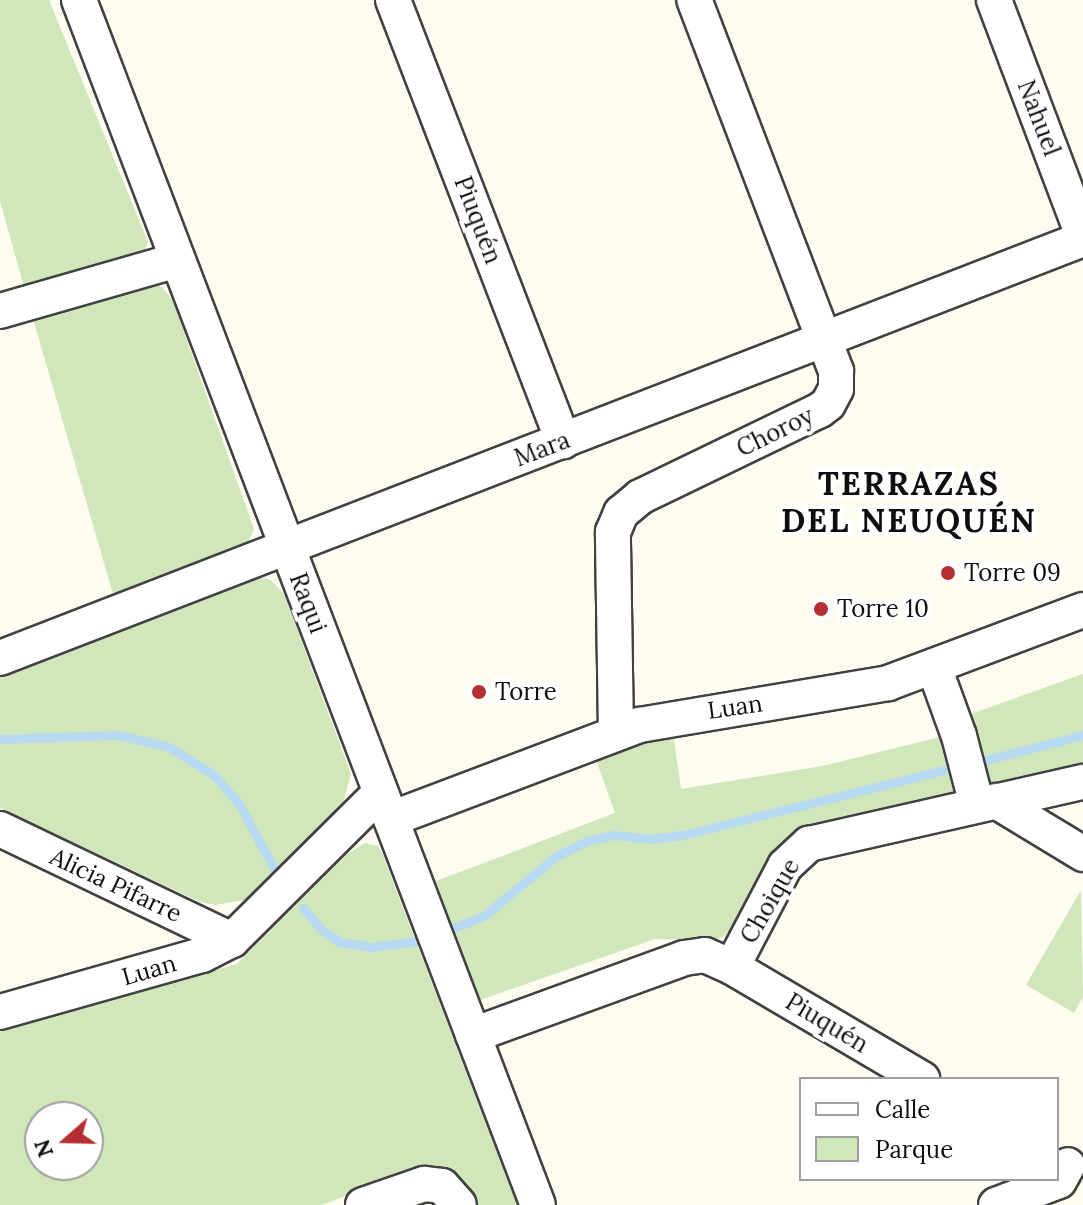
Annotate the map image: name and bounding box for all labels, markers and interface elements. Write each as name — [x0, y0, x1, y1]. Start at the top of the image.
street label: Nahuel — [1011, 76, 1067, 160]
street label: Piuquén — [448, 172, 508, 268]
street label: Choroy — [732, 401, 818, 463]
street label: Mara — [510, 425, 574, 473]
district label: TERRAZAS DEL NEUQUÉN — [781, 466, 1037, 541]
place label: Torre 09 — [964, 559, 1061, 587]
marker: Torre 09 — [939, 564, 957, 582]
street label: Raqui — [283, 569, 333, 637]
place label: Torre 10 — [837, 595, 929, 623]
marker: Torre 10 — [812, 600, 830, 618]
place label: Torre — [495, 678, 557, 706]
marker: Torre — [470, 683, 488, 701]
street label: Luan — [706, 689, 764, 725]
street label: Alicia Pifarre — [46, 842, 186, 928]
street label: Choique — [734, 853, 806, 949]
street label: Luan — [119, 949, 179, 991]
street label: Piuquén — [780, 987, 874, 1059]
legend — [799, 1077, 1059, 1181]
text: Calle — [875, 1094, 930, 1125]
north arrow — [24, 1101, 104, 1181]
text: Parque — [875, 1134, 953, 1165]
text: N — [27, 1136, 59, 1161]

